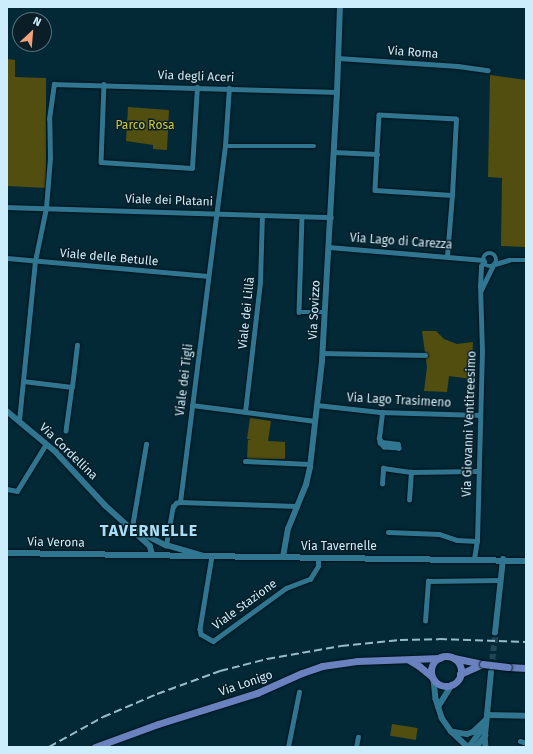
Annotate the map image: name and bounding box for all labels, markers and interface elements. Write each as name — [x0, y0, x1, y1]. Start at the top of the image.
north arrow — [12, 12, 52, 52]
text: N — [31, 14, 43, 29]
street label: Via Roma — [387, 44, 439, 62]
street label: Via degli Aceri — [157, 68, 235, 86]
park label: Parco Rosa — [116, 119, 174, 133]
street label: Viale dei Platani — [125, 192, 213, 210]
street label: Via Lago di Carezza — [349, 231, 453, 253]
street label: Viale delle Betulle — [59, 247, 159, 269]
street label: Viale dei Lillà — [236, 276, 258, 350]
street label: Via Sovizzo — [306, 280, 324, 340]
street label: Viale dei Tigli — [173, 343, 197, 417]
street label: Via Giovanni Ventitreesimo — [460, 351, 480, 497]
street label: Via Lago Trasimeno — [346, 391, 452, 411]
street label: Via Cordellina — [36, 421, 100, 483]
district label: TAVERNELLE — [100, 521, 198, 541]
street label: Via Verona — [27, 535, 85, 551]
street label: Via Tavernelle — [301, 540, 377, 554]
street label: Viale Stazione — [210, 577, 280, 633]
street label: Via Lonigo — [217, 668, 275, 700]

